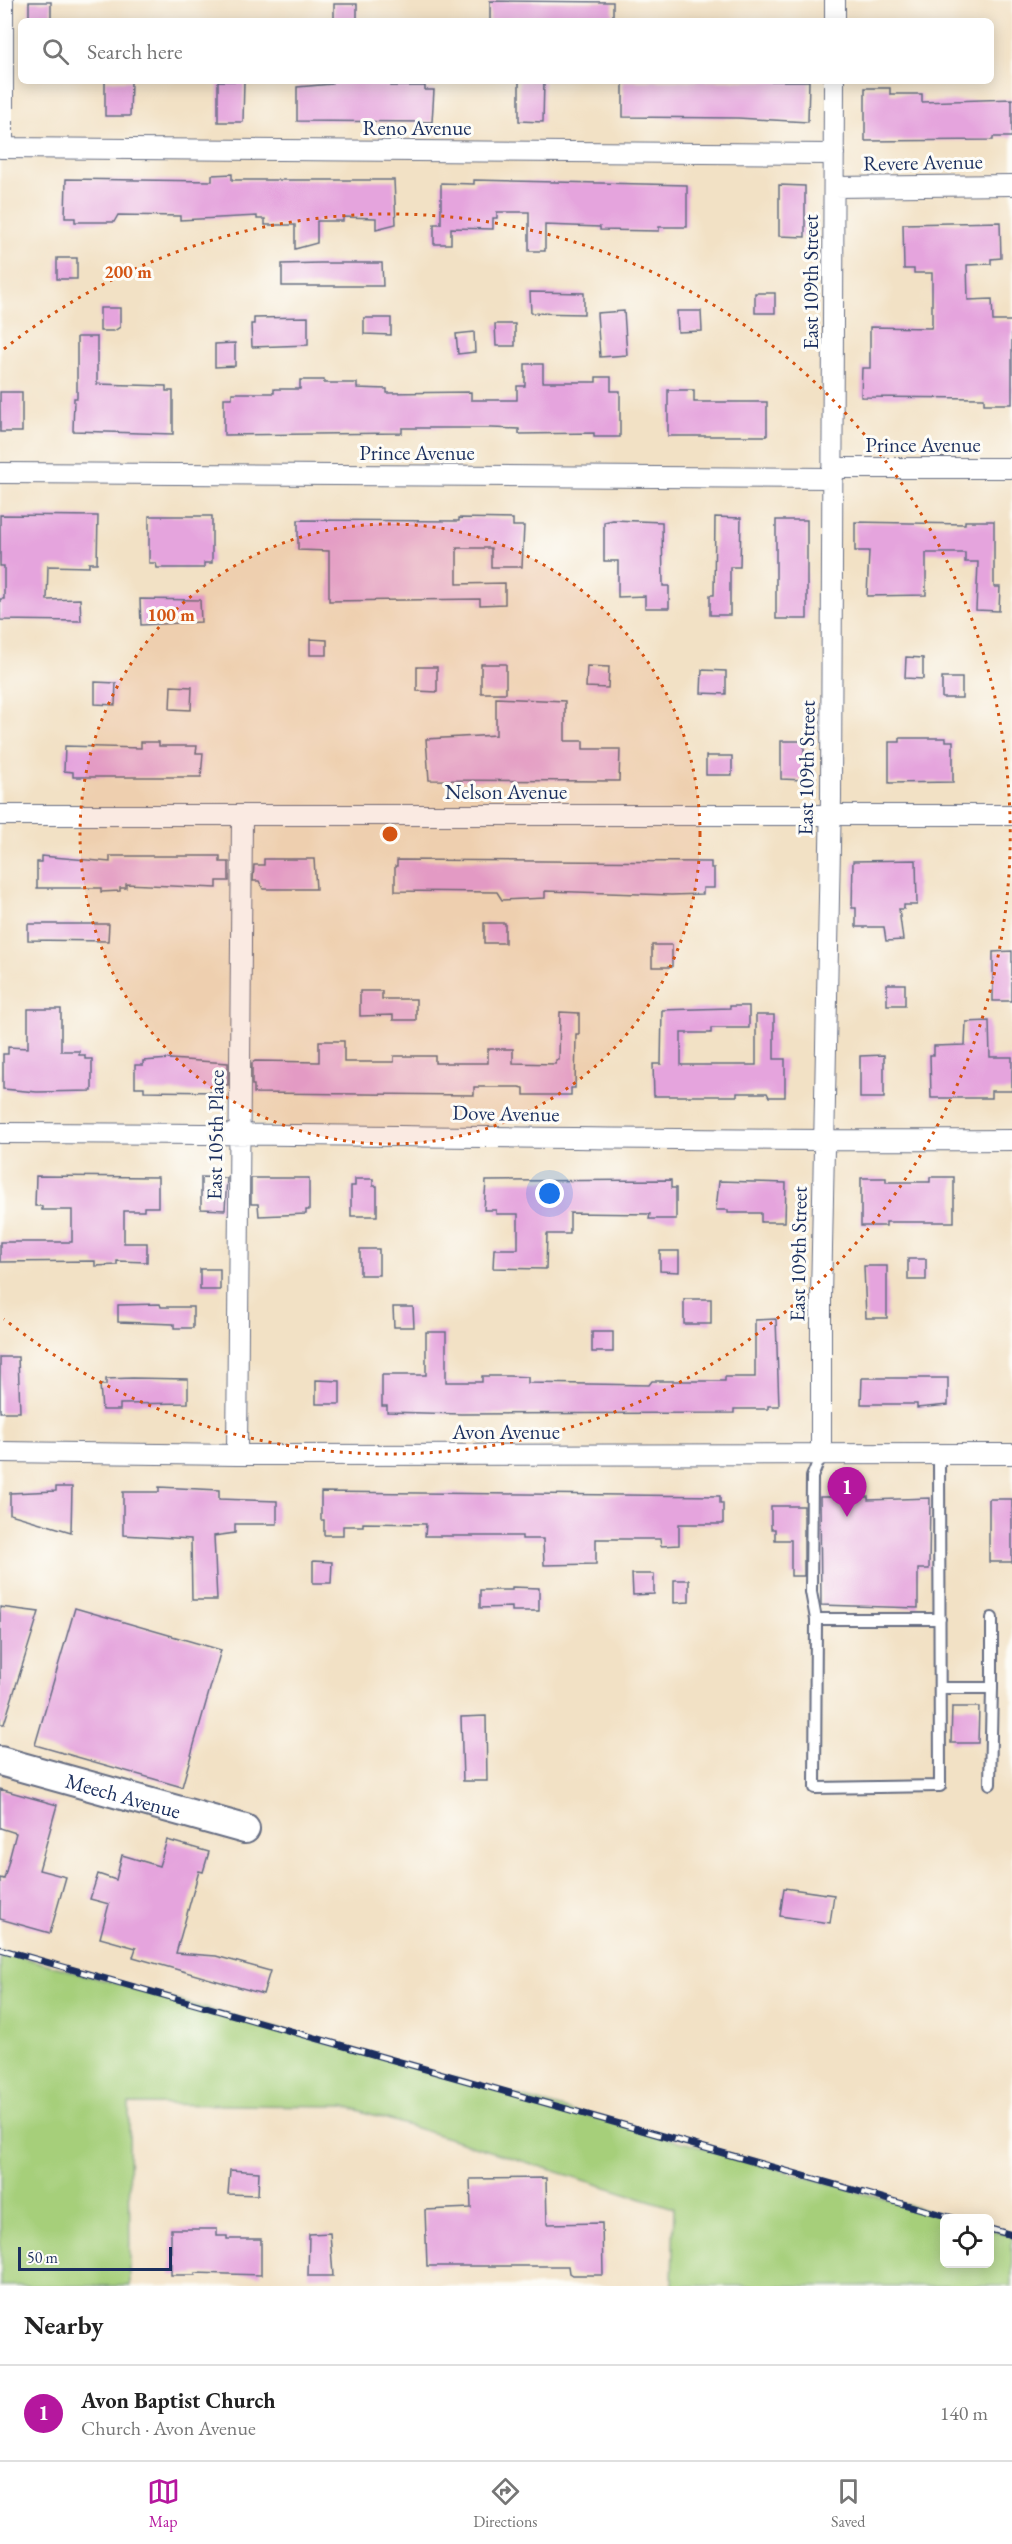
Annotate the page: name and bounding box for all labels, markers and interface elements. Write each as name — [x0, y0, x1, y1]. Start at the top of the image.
search box — [18, 18, 994, 84]
icon: search — [39, 35, 72, 68]
text: Search here — [87, 37, 182, 66]
street label: Reno Avenue — [362, 114, 472, 141]
street label: Revere Avenue — [863, 147, 983, 177]
street label: East 109th Street — [797, 214, 824, 350]
text: 200 m — [104, 260, 152, 283]
street label: Prince Avenue — [865, 431, 981, 458]
street label: Prince Avenue — [359, 439, 475, 466]
text: 100 m — [147, 603, 195, 626]
street label: East 109th Street — [791, 700, 821, 836]
street label: Nelson Avenue — [445, 778, 567, 805]
centre of rings — [380, 824, 400, 844]
street label: East 105th Place — [200, 1070, 230, 1200]
street label: Dove Avenue — [452, 1099, 560, 1127]
your location — [535, 1179, 564, 1208]
street label: East 109th Street — [783, 1186, 813, 1322]
street label: Avon Avenue — [451, 1418, 560, 1445]
pin: 1 — [828, 1468, 866, 1517]
street label: Meech Avenue — [63, 1766, 184, 1824]
map controls — [940, 2214, 994, 2268]
button: locate — [940, 2214, 994, 2268]
scale bar — [18, 2244, 172, 2272]
text: 50 m — [27, 2247, 58, 2268]
text: Nearby — [24, 2308, 104, 2342]
text: Avon Baptist Church — [81, 2386, 276, 2415]
text: 1 — [38, 2400, 49, 2426]
text: 140 m — [940, 2400, 988, 2426]
text: Church · Avon Avenue — [81, 2415, 256, 2441]
tab: Map — [147, 2475, 180, 2532]
tab: Directions — [473, 2475, 538, 2532]
tab: Saved — [831, 2475, 865, 2532]

